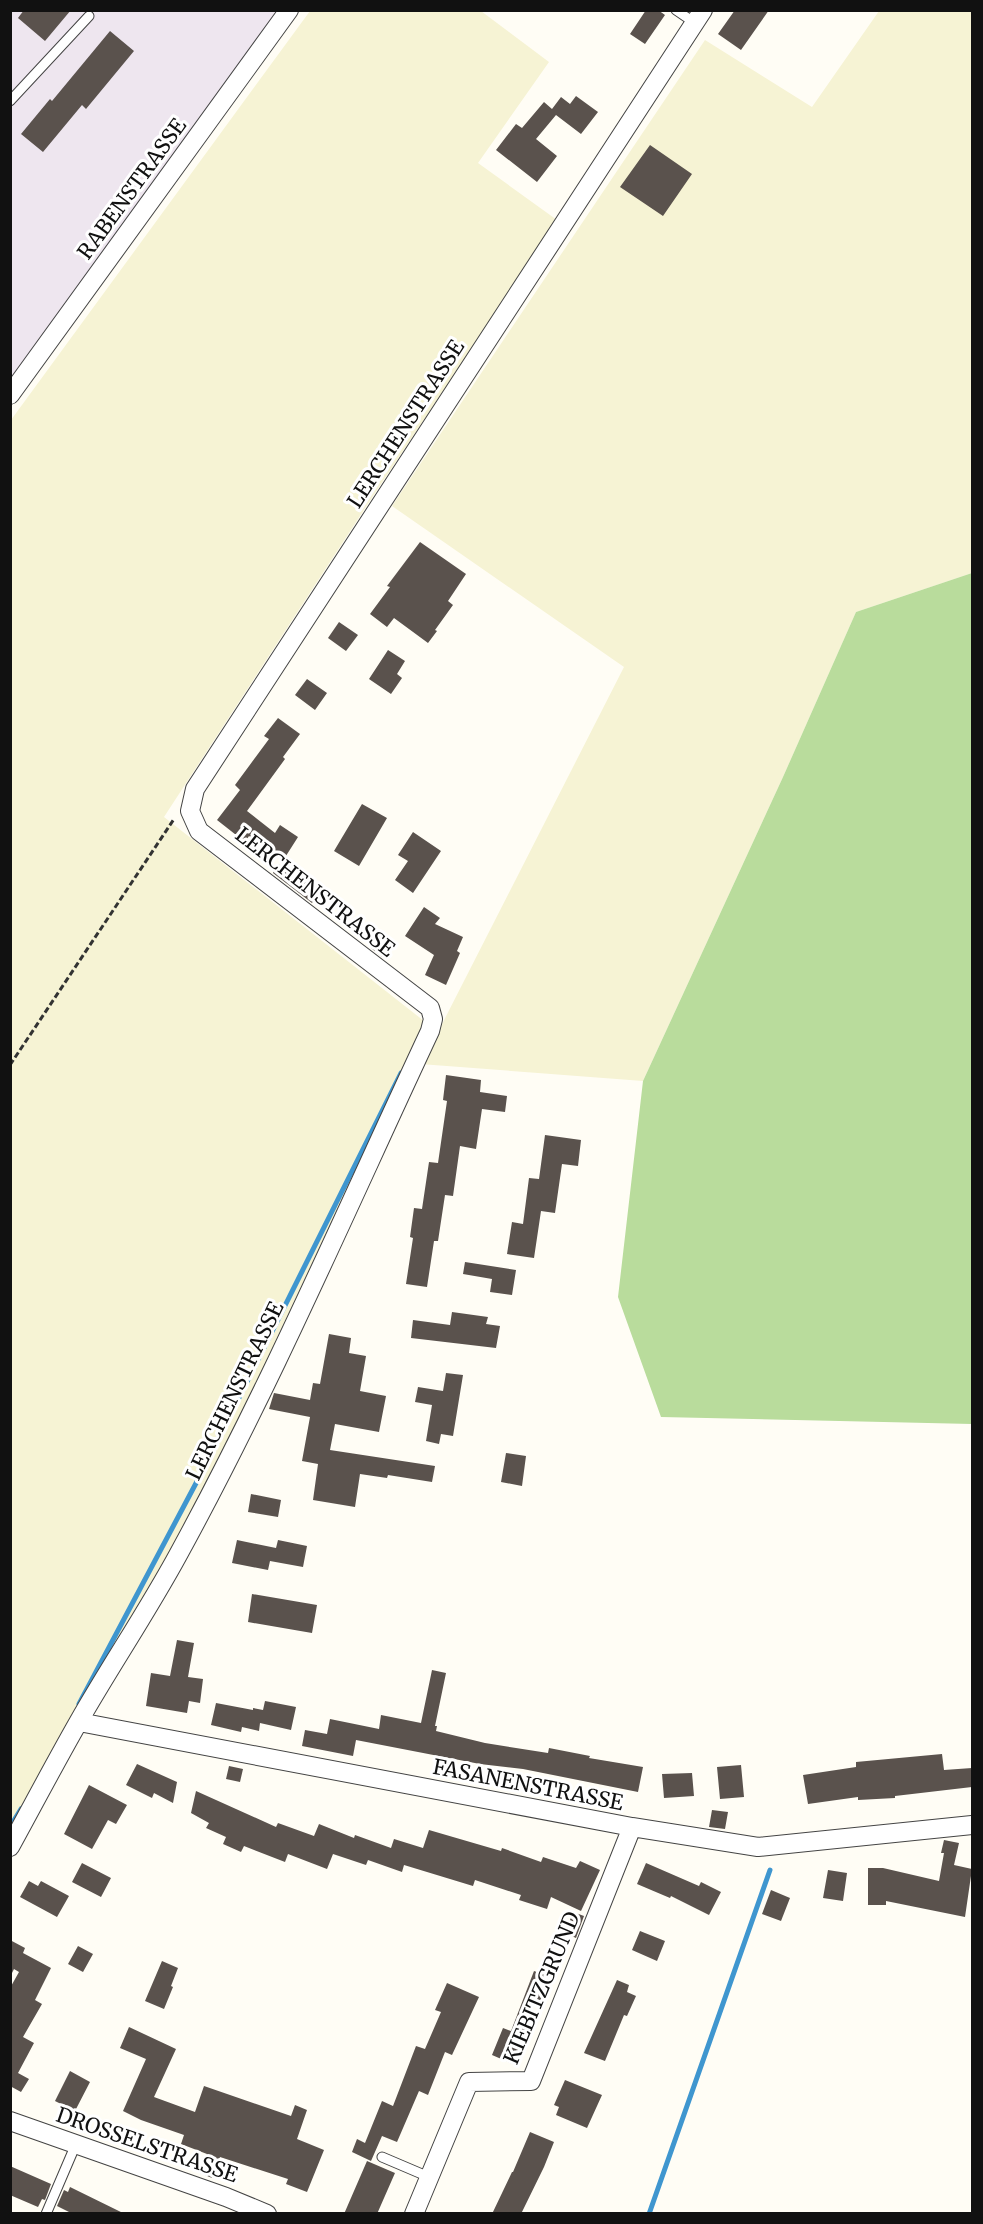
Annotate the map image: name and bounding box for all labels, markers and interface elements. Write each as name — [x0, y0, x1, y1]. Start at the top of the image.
street label: RABENSTRASSE — [71, 112, 192, 265]
street label: LERCHENSTRASSE — [341, 334, 470, 513]
street label: LERCHENSTRASSE — [230, 821, 401, 963]
street label: LERCHENSTRASSE — [180, 1297, 290, 1484]
street label: FASANENSTRASSE — [431, 1753, 626, 1816]
street label: KIEBITZGRUND — [497, 1907, 586, 2068]
street label: DROSSELSTRASSE — [53, 2101, 242, 2188]

